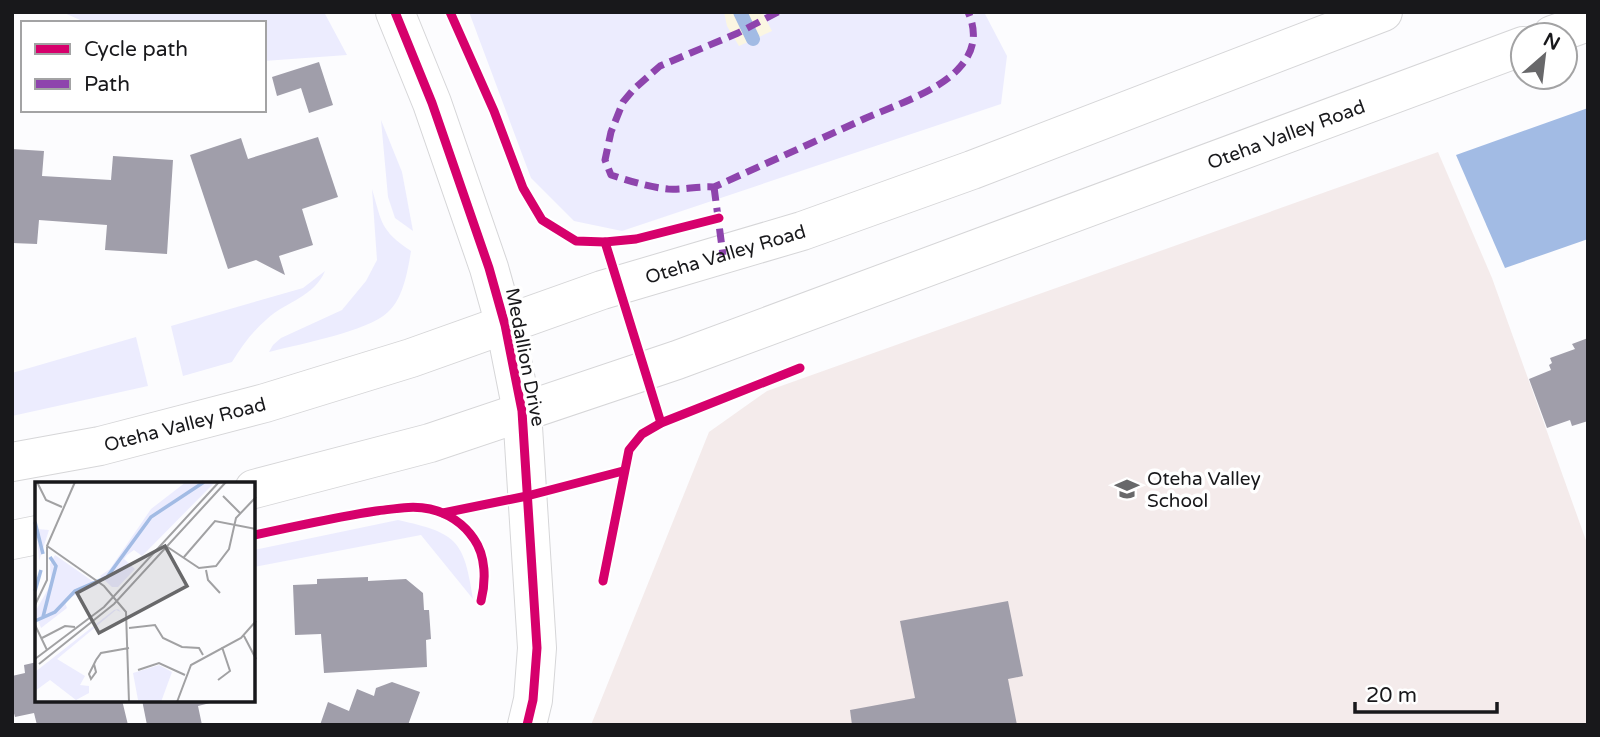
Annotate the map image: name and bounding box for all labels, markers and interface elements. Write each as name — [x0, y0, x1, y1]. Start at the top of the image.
legend — [21, 21, 266, 112]
north arrow — [1509, 21, 1579, 91]
text: N — [1540, 29, 1563, 55]
text: Cycle path — [84, 37, 188, 62]
text: Path — [84, 72, 130, 97]
street label: Oteha Valley Road — [1204, 96, 1368, 174]
street label: Oteha Valley Road — [643, 220, 809, 289]
street label: Medallion Drive — [501, 286, 549, 428]
street label: Oteha Valley Road — [102, 393, 268, 457]
place label: Oteha Valley School — [1147, 468, 1261, 512]
school or university icon: Oteha Valley School — [1113, 475, 1141, 503]
inset map — [35, 482, 256, 702]
scale bar — [1355, 670, 1497, 714]
text: 20 m — [1366, 683, 1417, 708]

